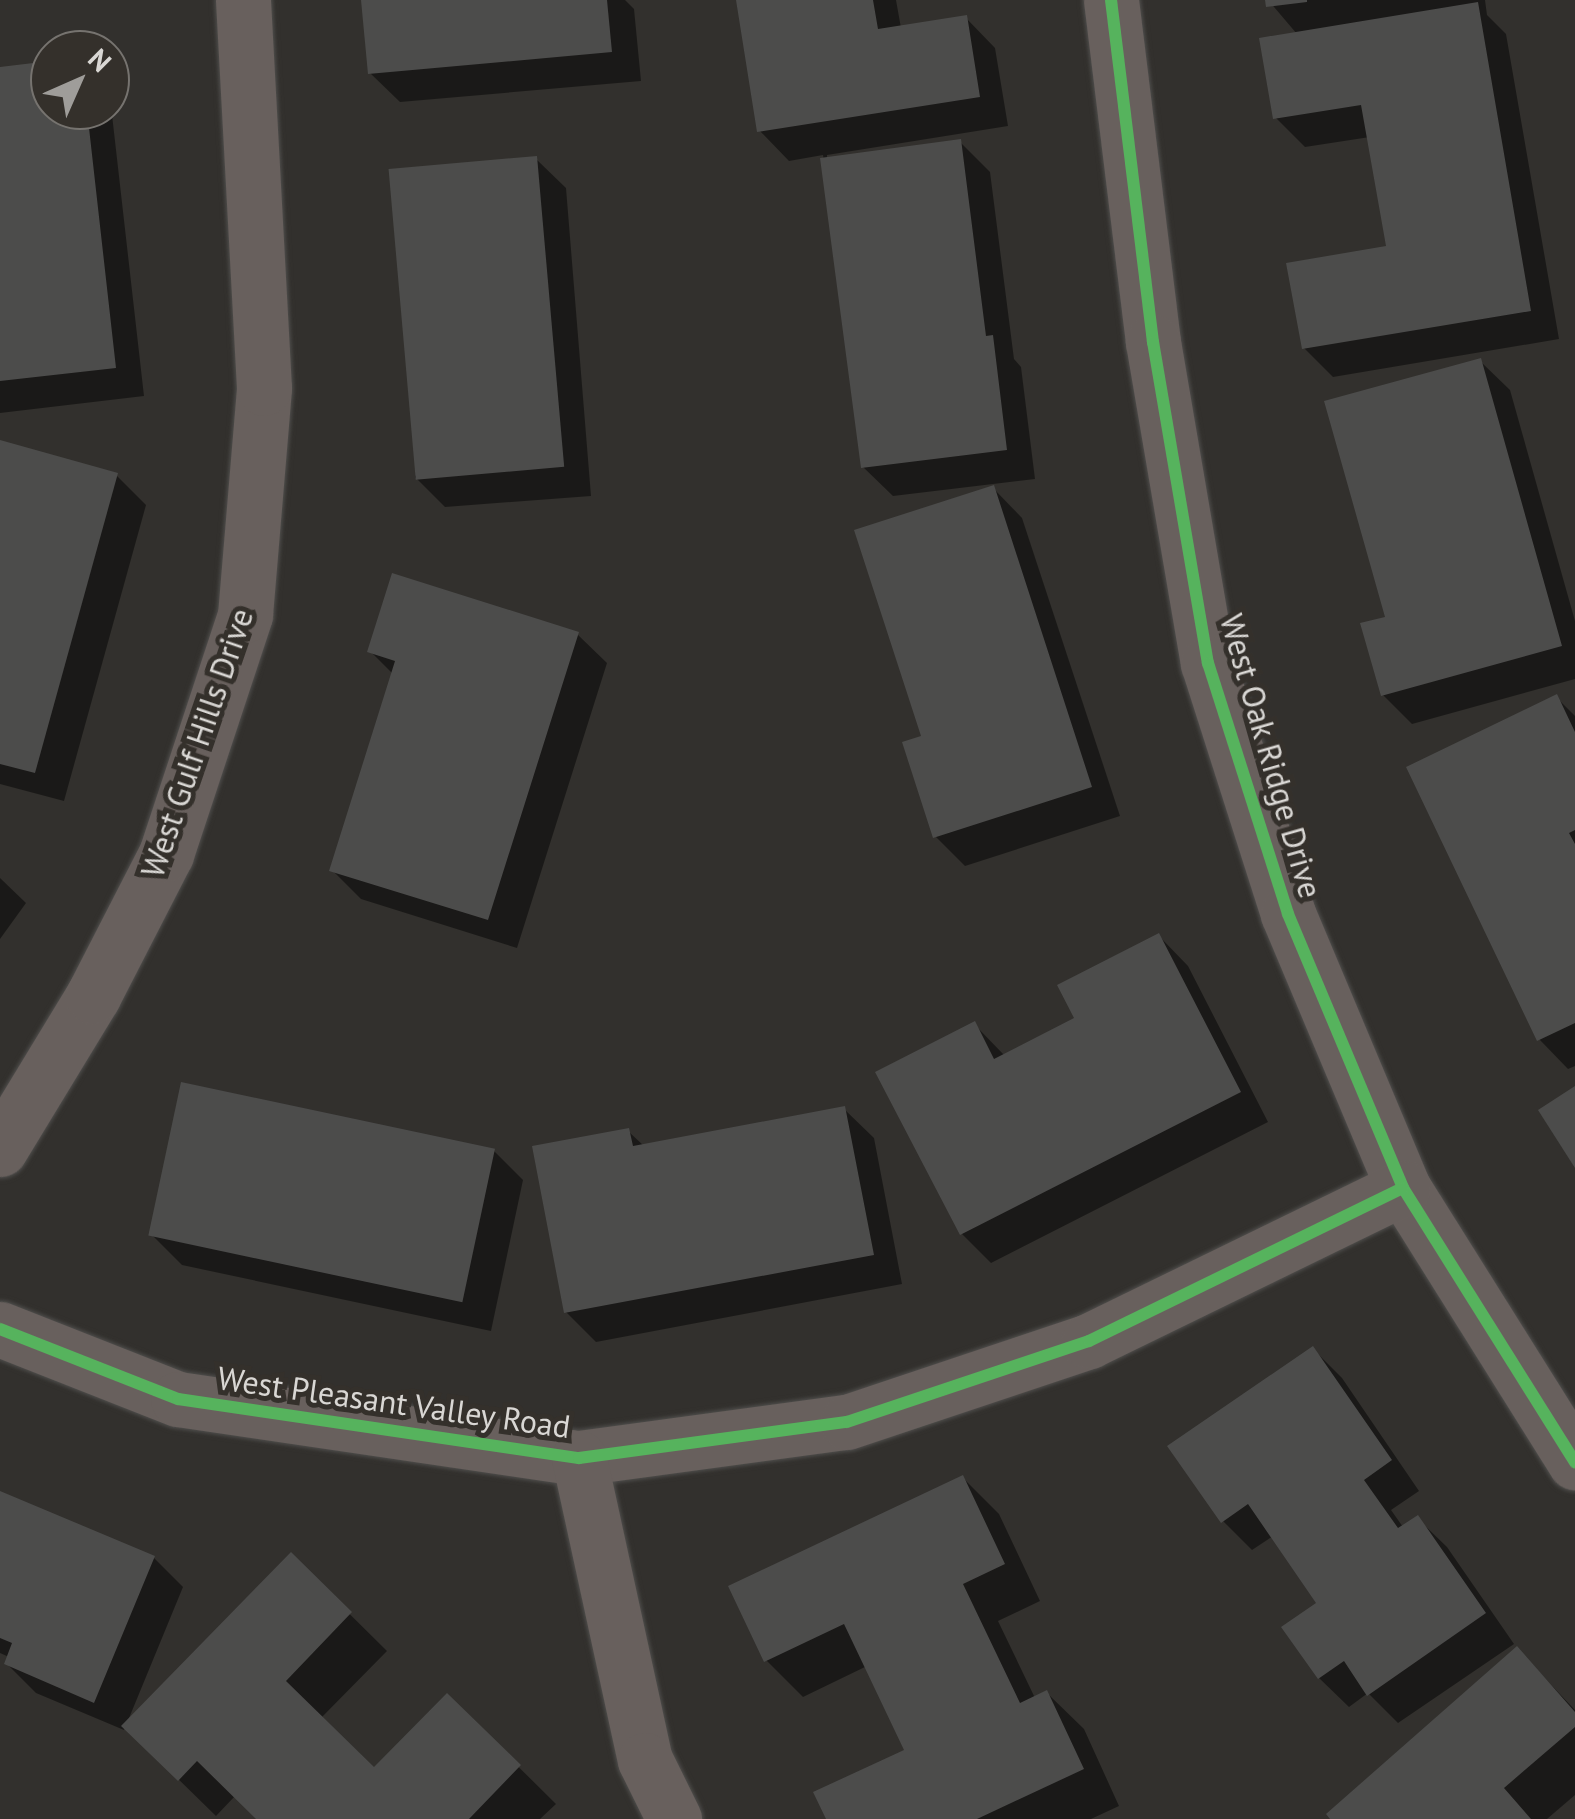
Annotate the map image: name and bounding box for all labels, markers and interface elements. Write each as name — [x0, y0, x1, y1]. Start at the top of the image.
north arrow — [30, 30, 130, 130]
text: N — [81, 40, 120, 79]
street label: West Gulf Hills Drive — [133, 604, 261, 882]
street label: West Oak Ridge Drive — [1212, 609, 1330, 903]
street label: West Pleasant Valley Road — [214, 1358, 574, 1446]

